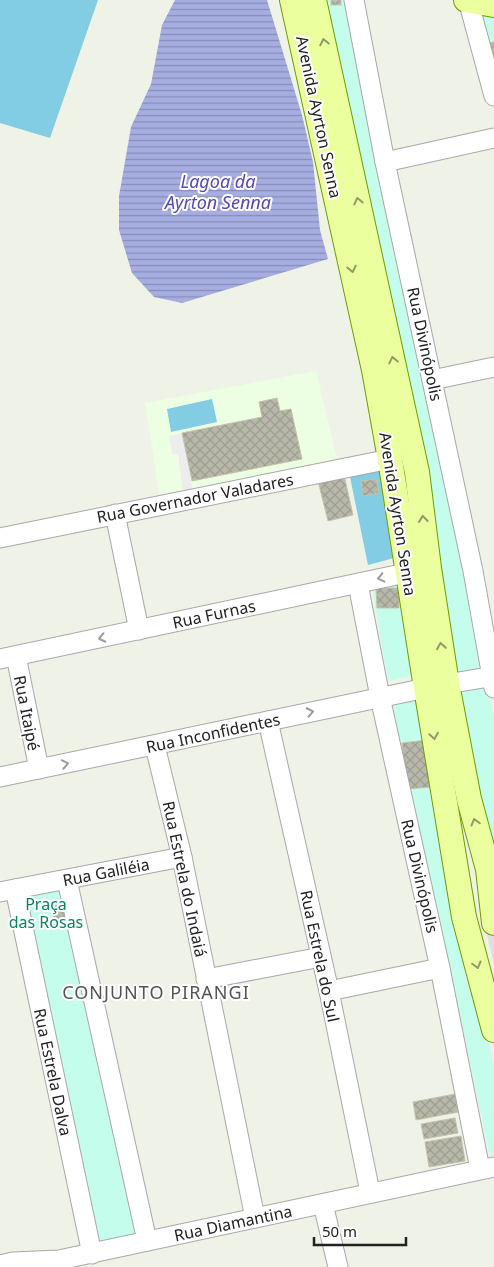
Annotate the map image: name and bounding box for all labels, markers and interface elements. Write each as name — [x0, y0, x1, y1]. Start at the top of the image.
street label: Avenida Ayrton Senna — [291, 34, 347, 200]
one-way arrow — [319, 38, 330, 47]
water label: Lagoa da Ayrton Senna — [163, 169, 271, 214]
one-way arrow — [353, 197, 364, 206]
one-way arrow — [346, 265, 357, 274]
street label: Rua Divinópolis — [402, 285, 448, 403]
one-way arrow — [388, 355, 399, 364]
street label: Avenida Ayrton Senna — [374, 431, 422, 597]
street label: Rua Governador Valadares — [95, 468, 295, 528]
one-way arrow — [418, 515, 429, 523]
one-way arrow — [377, 572, 385, 583]
street label: Rua Furnas — [170, 594, 258, 634]
one-way arrow — [98, 632, 107, 643]
one-way arrow — [436, 641, 446, 650]
street label: Rua Itaipé — [9, 674, 45, 752]
one-way arrow — [305, 707, 314, 718]
street label: Rua Inconfidentes — [144, 708, 282, 758]
one-way arrow — [428, 733, 439, 741]
one-way arrow — [60, 759, 69, 769]
street label: Rua Estrela do Indaiá — [158, 799, 212, 959]
street label: Rua Divinópolis — [396, 817, 444, 935]
one-way arrow — [470, 818, 481, 827]
street label: Rua Galiléia — [61, 853, 151, 891]
street label: Rua Estrela do Sul — [295, 888, 345, 1024]
park label: Praça das Rosas — [9, 893, 83, 933]
one-way arrow — [471, 960, 482, 969]
district label: CONJUNTO PIRANGI — [62, 980, 250, 1004]
street label: Rua Estrela Dalva — [29, 1006, 77, 1138]
street label: Rua Diamantina — [172, 1200, 294, 1246]
scale bar — [314, 1214, 406, 1246]
text: 50 m — [322, 1221, 357, 1241]

